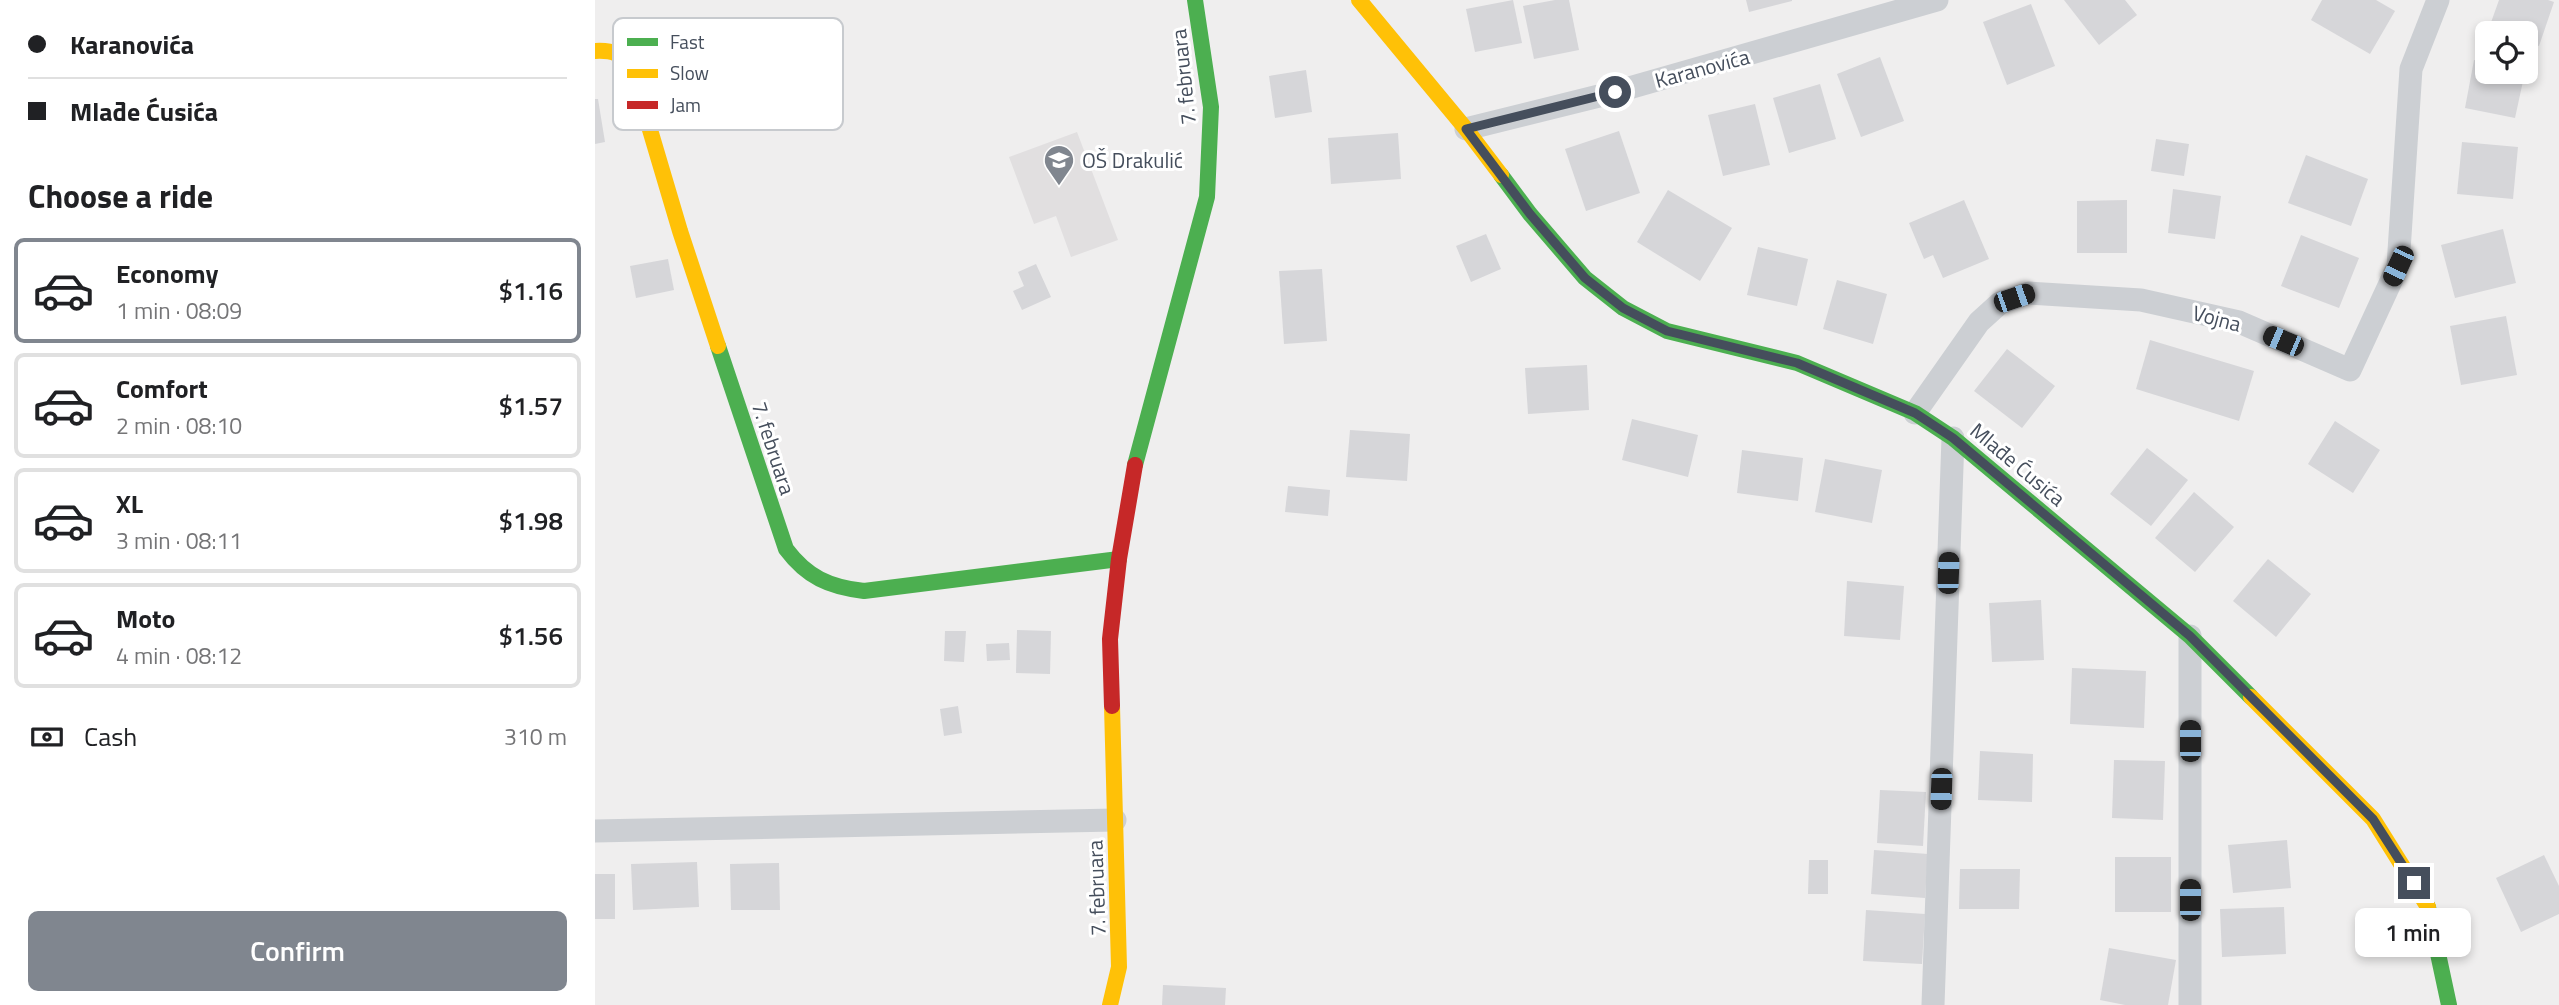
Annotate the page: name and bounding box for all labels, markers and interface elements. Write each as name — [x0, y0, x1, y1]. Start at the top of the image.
legend — [613, 18, 843, 130]
map controls — [2475, 21, 2538, 84]
button: locate — [2475, 21, 2538, 84]
text: Karanovića — [70, 25, 194, 64]
text: Fast — [670, 27, 705, 56]
street label: 7. februara — [1162, 27, 1204, 126]
street label: Karanovića — [1651, 40, 1753, 96]
text: Slow — [670, 58, 709, 87]
route start — [1599, 76, 1631, 108]
text: Jam — [670, 90, 701, 119]
text: Mlađe Ćusića — [70, 92, 218, 131]
school or university icon: OŠ Drakulić — [1042, 143, 1076, 187]
place label: OŠ Drakulić — [1082, 144, 1183, 176]
text: Choose a ride — [28, 172, 213, 220]
car — [2380, 243, 2417, 289]
text: Economy — [116, 254, 218, 293]
icon: car — [32, 259, 95, 322]
text: $1.16 — [499, 271, 563, 310]
car — [1991, 281, 2038, 315]
text: 1 min · 08:09 — [116, 293, 242, 328]
street label: Vojna — [2189, 296, 2245, 340]
car — [2260, 323, 2307, 359]
text: Comfort — [116, 369, 208, 408]
icon: car — [32, 374, 95, 437]
text: $1.57 — [499, 386, 563, 425]
street label: 7. februara — [744, 397, 804, 499]
text: 2 min · 08:10 — [116, 408, 242, 443]
street label: Mlađe Ćusića — [1963, 415, 2073, 514]
text: XL — [116, 484, 143, 523]
icon: car — [32, 489, 95, 552]
text: $1.98 — [499, 501, 563, 540]
text: 3 min · 08:11 — [116, 523, 242, 558]
car — [1937, 552, 1960, 594]
text: Moto — [116, 599, 175, 638]
icon: car — [32, 604, 95, 667]
text: $1.56 — [499, 616, 563, 655]
text: 4 min · 08:12 — [116, 638, 242, 673]
text: Cash — [84, 717, 137, 756]
icon: cash — [28, 718, 66, 756]
text: 310 m — [504, 719, 567, 754]
car — [2180, 720, 2201, 762]
car — [1930, 768, 1953, 810]
street label: 7. februara — [1078, 839, 1114, 937]
route end — [2398, 867, 2430, 899]
car — [2180, 879, 2201, 921]
callout: 1 min — [2356, 908, 2472, 956]
button: Confirm — [28, 911, 567, 991]
text: 1 min — [2385, 915, 2441, 950]

